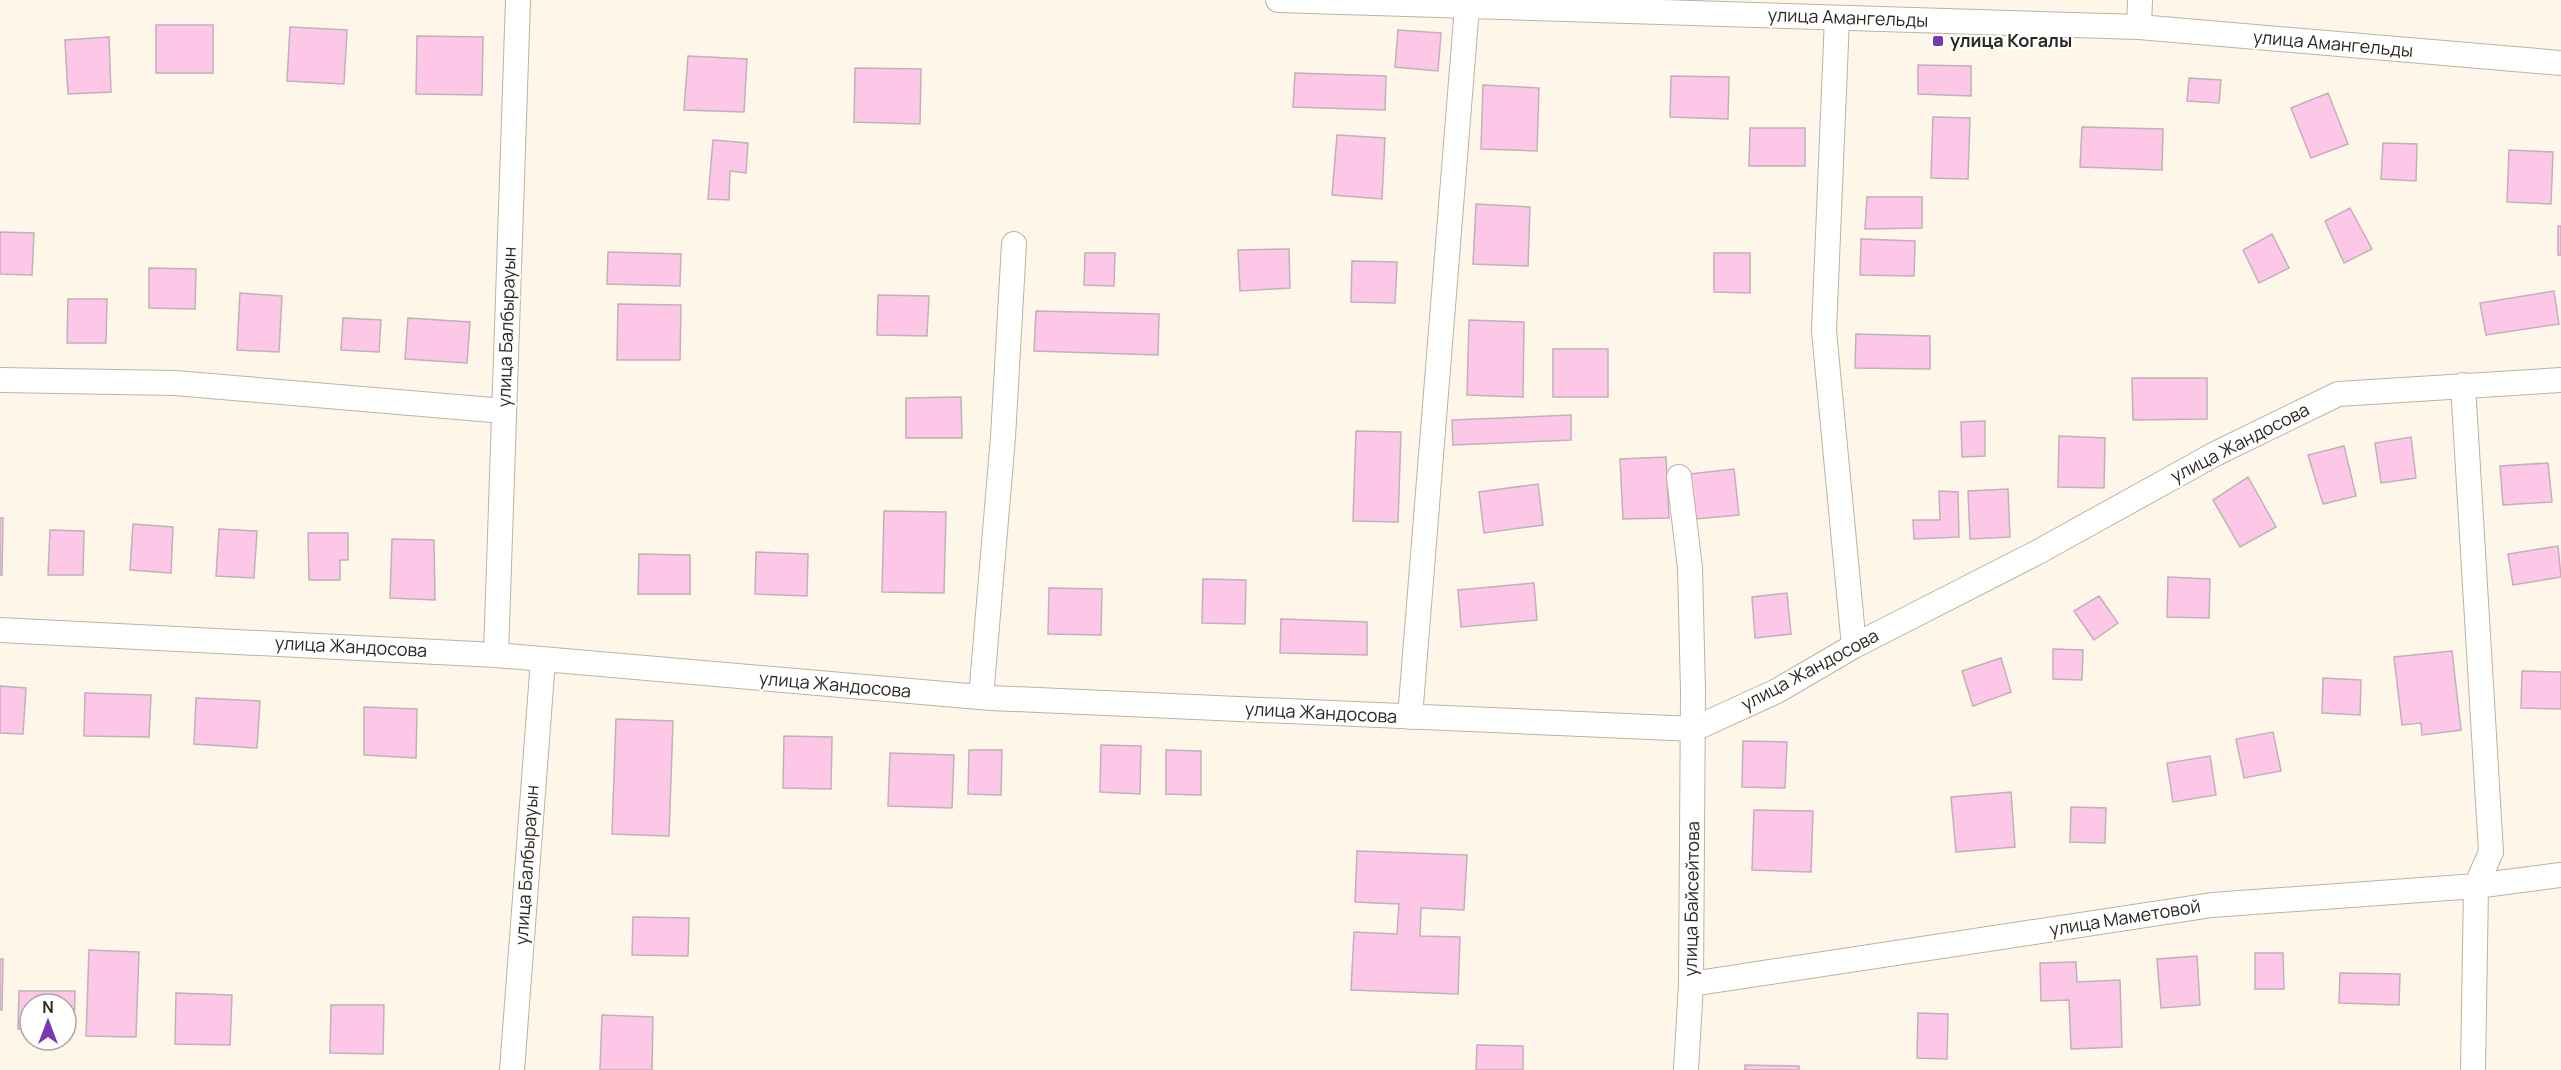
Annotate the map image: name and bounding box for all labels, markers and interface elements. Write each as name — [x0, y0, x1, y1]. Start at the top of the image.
street label: улица Амангельды — [1767, 2, 1929, 32]
street label: улица Амангельды — [2252, 24, 2414, 62]
place label: улица Когалы — [1950, 28, 2072, 52]
marker: улица Когалы — [1931, 34, 1945, 48]
street label: улица Балбырауын — [491, 246, 521, 408]
street label: улица Жандосова — [2166, 397, 2313, 487]
street label: улица Жандосова — [1737, 623, 1882, 716]
street label: улица Жандосова — [274, 630, 428, 662]
street label: улица Жандосова — [758, 665, 912, 703]
street label: улица Жандосова — [1244, 696, 1398, 728]
street label: улица Балбырауын — [508, 784, 544, 946]
street label: улица Байсейтова — [1678, 821, 1704, 977]
street label: улица Маметовой — [2048, 893, 2202, 941]
north arrow — [18, 992, 78, 1052]
text: N — [42, 996, 54, 1018]

